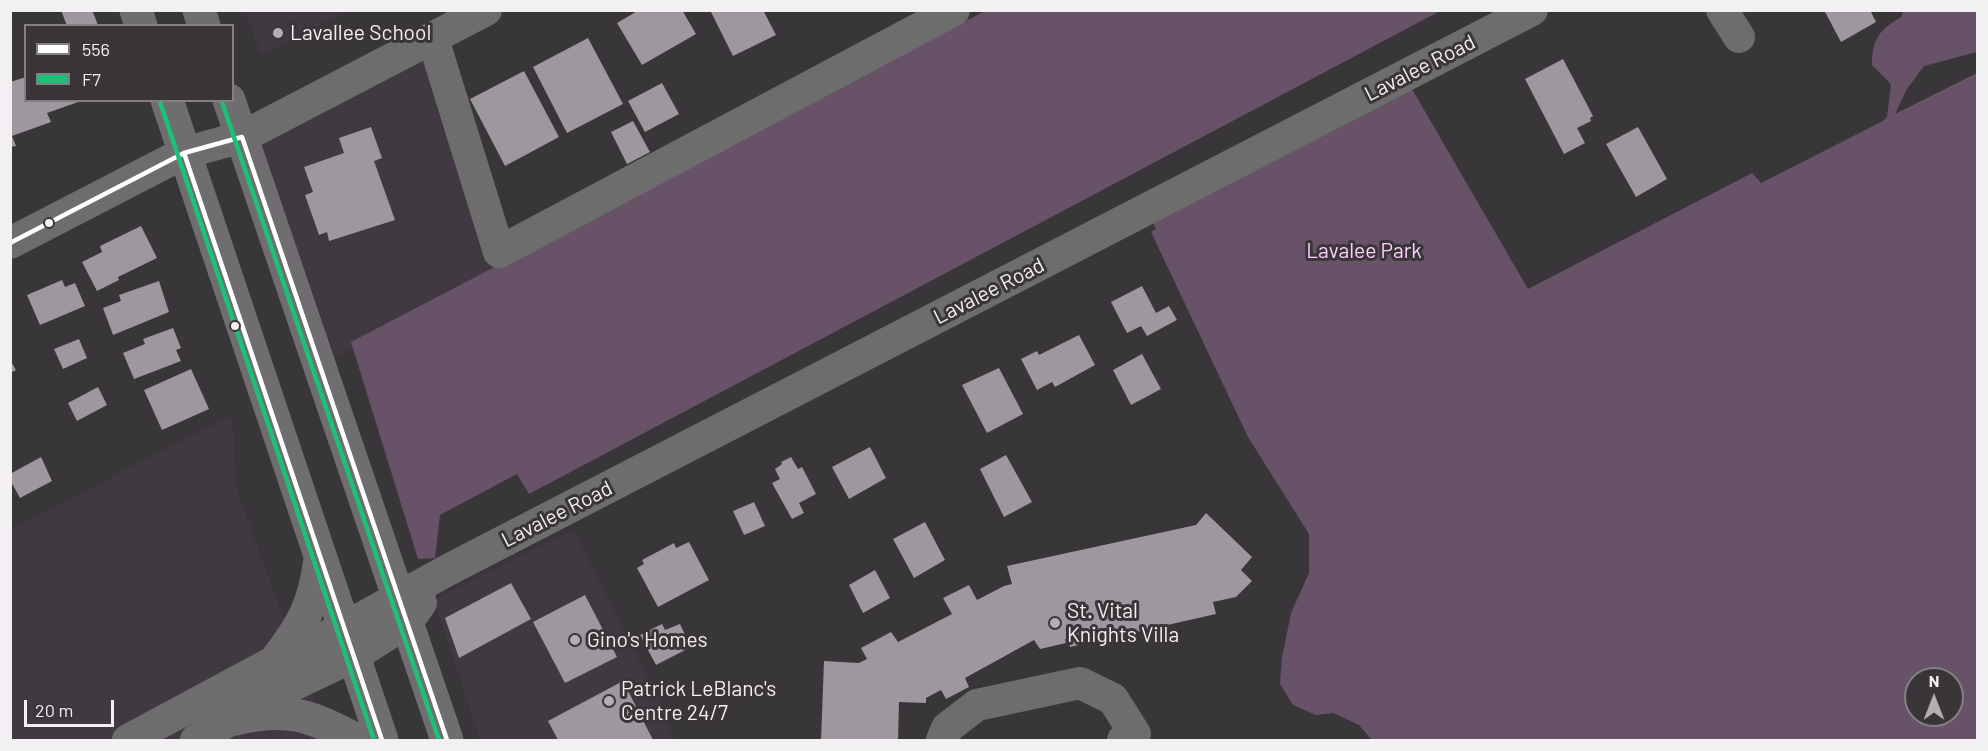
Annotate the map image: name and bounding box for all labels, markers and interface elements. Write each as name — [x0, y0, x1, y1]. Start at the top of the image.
place label: Lavallee School — [290, 20, 431, 46]
legend — [24, 24, 234, 102]
marker: Lavallee School — [271, 26, 285, 40]
street label: Lavalee Road — [1360, 29, 1480, 107]
text: 556 — [82, 38, 110, 60]
text: F7 — [82, 68, 101, 90]
unlabelled marker — [43, 217, 55, 229]
park label: Lavalee Park — [1306, 238, 1422, 264]
street label: Lavalee Road — [929, 252, 1049, 330]
unlabelled marker — [229, 320, 241, 332]
street label: Lavalee Road — [497, 475, 617, 553]
place label: St. Vital Knights Villa — [1067, 598, 1179, 648]
marker: St. Vital Knights Villa — [1048, 616, 1062, 630]
place label: Gino's Homes — [587, 627, 708, 653]
marker: Gino's Homes — [568, 633, 582, 647]
north arrow — [1904, 667, 1964, 727]
text: N — [1929, 671, 1939, 690]
place label: Patrick LeBlanc's Centre 24/7 — [621, 676, 776, 726]
scale bar — [27, 688, 117, 726]
marker: Patrick LeBlanc's Centre 24/7 — [602, 694, 616, 708]
text: 20 m — [35, 699, 73, 721]

